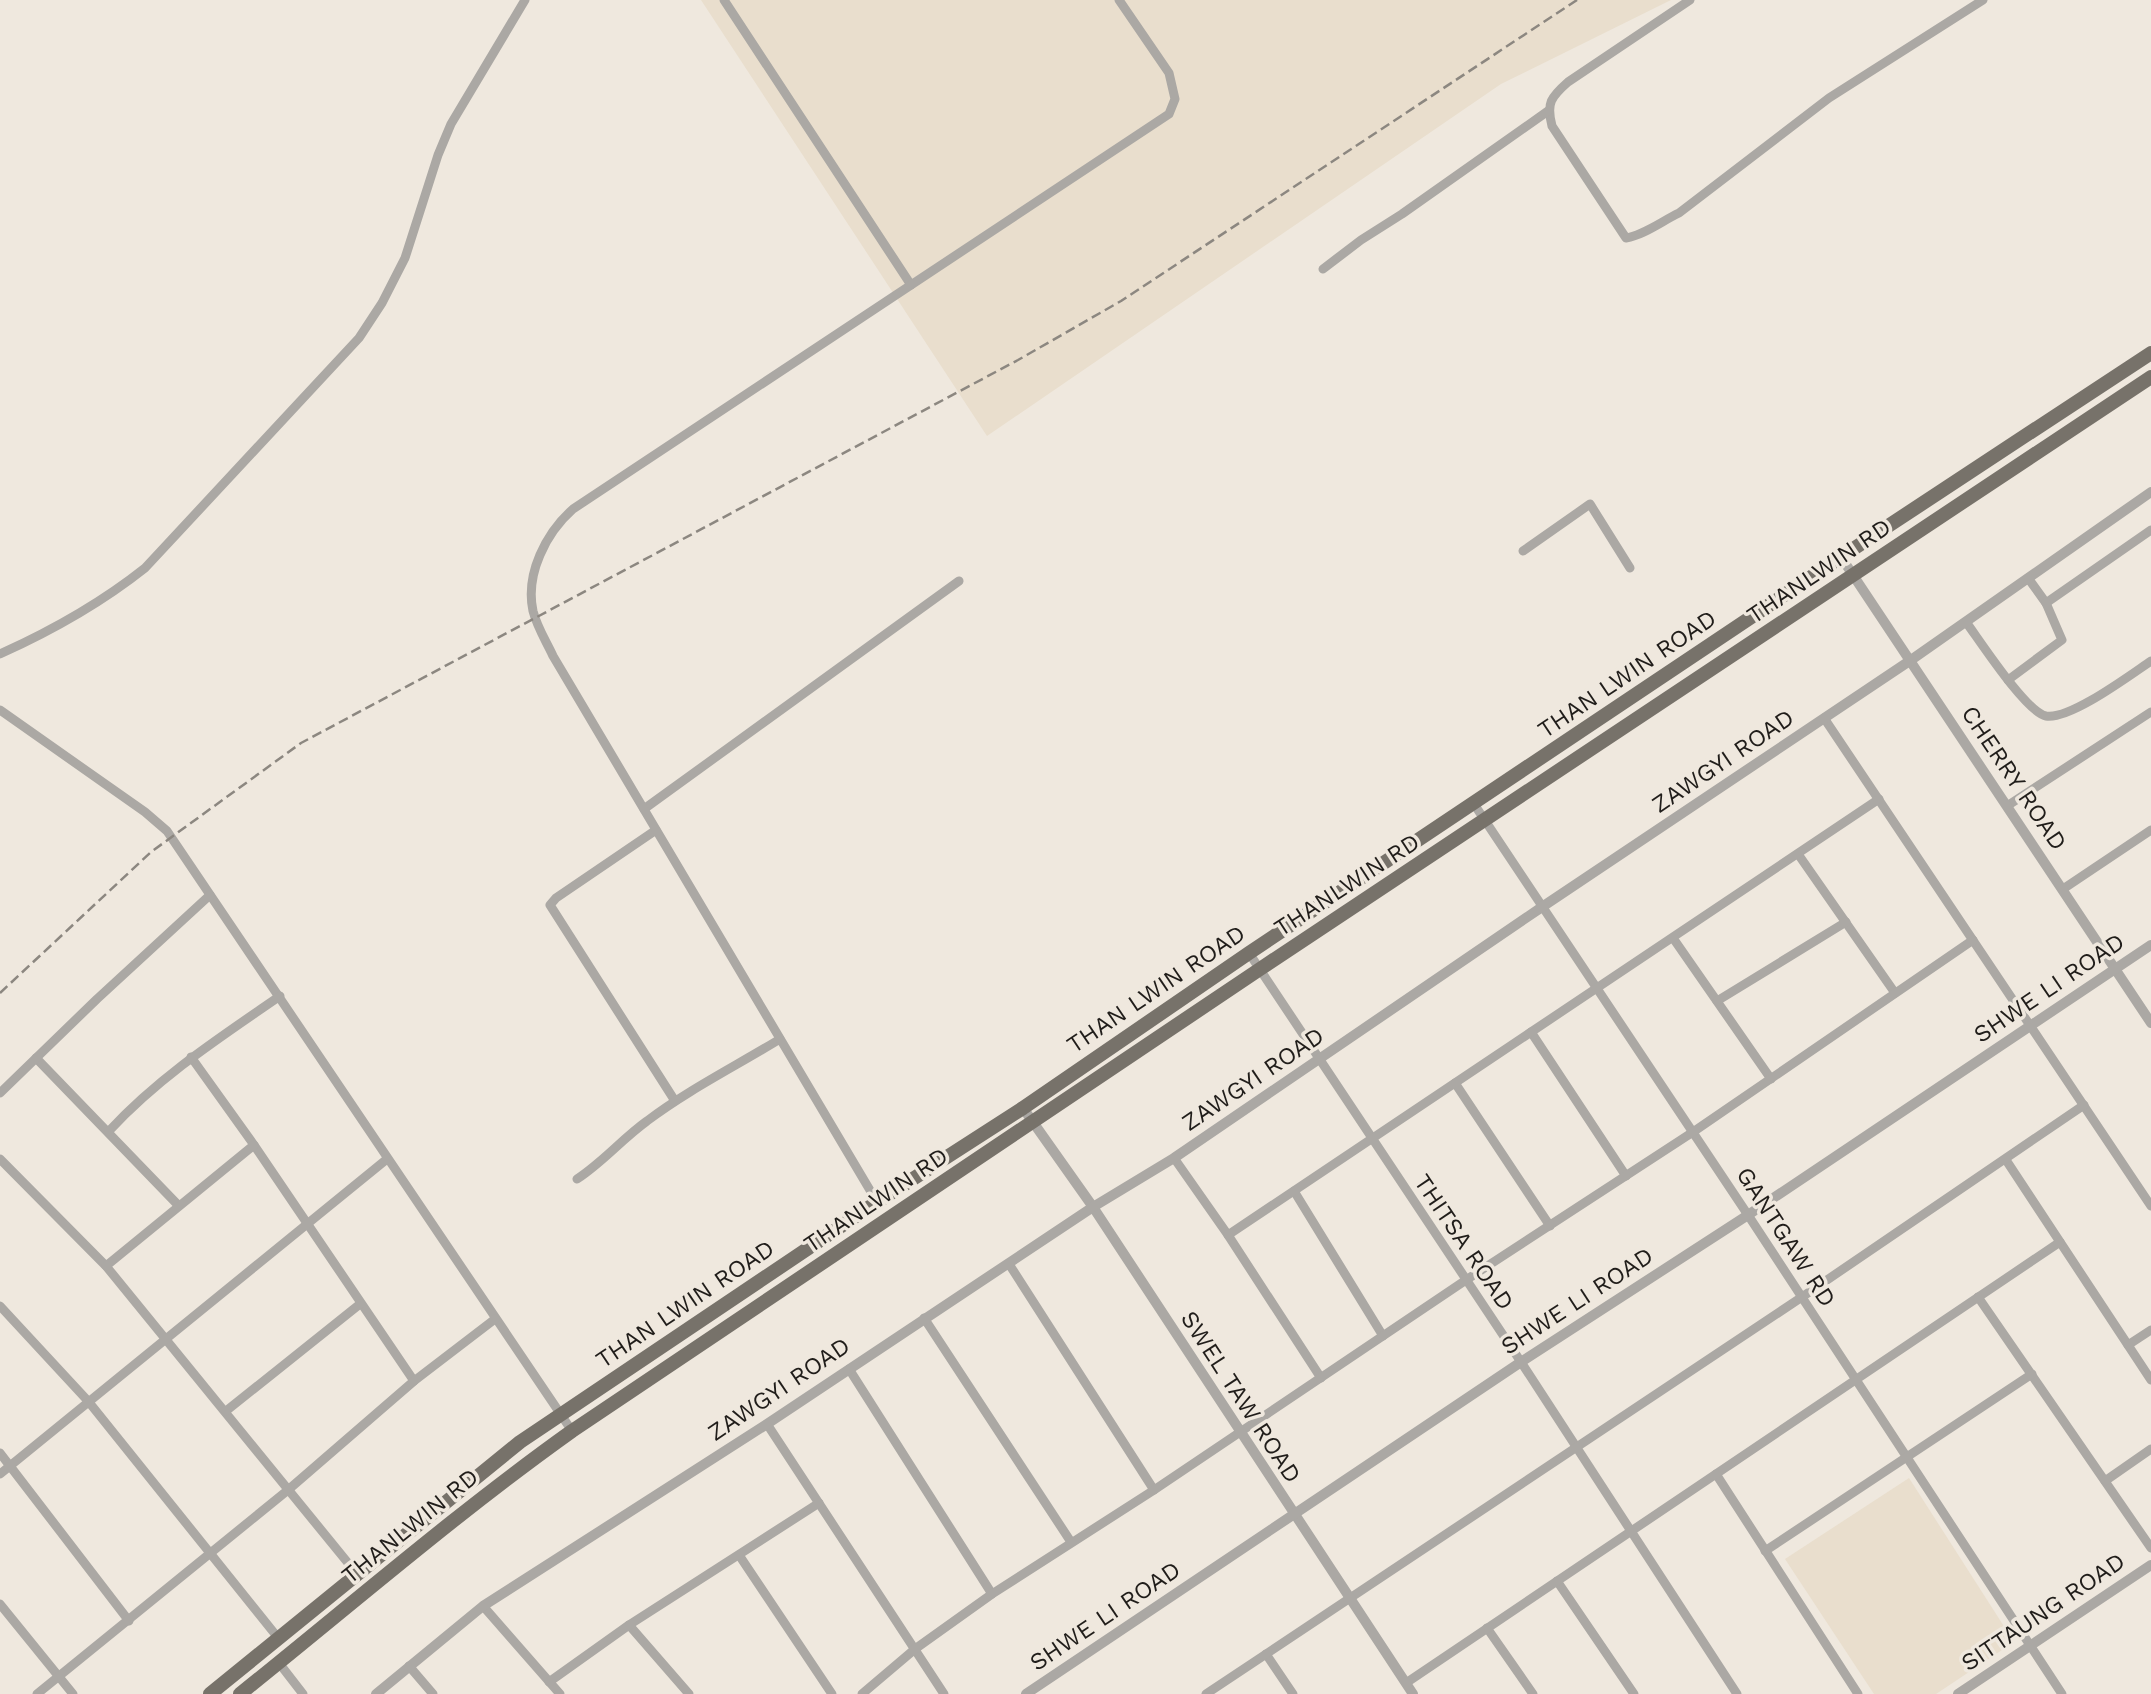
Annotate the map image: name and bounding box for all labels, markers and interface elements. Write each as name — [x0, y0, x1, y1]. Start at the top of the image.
street label: THANLWIN RD — [1742, 513, 1896, 629]
street label: THAN LWIN ROAD — [1533, 604, 1721, 744]
street label: CHERRY ROAD — [1955, 700, 2073, 856]
street label: ZAWGYI ROAD — [1647, 703, 1799, 819]
street label: THANLWIN RD — [1269, 828, 1425, 942]
street label: THAN LWIN ROAD — [1062, 919, 1250, 1059]
street label: SHWE LI ROAD — [1968, 927, 2130, 1049]
street label: ZAWGYI ROAD — [1177, 1021, 1329, 1137]
street label: THANLWIN RD — [799, 1142, 953, 1258]
street label: GANTGAW RD — [1730, 1162, 1842, 1312]
street label: THITSA ROAD — [1408, 1169, 1520, 1315]
street label: THAN LWIN ROAD — [591, 1234, 779, 1374]
street label: SHWE LI ROAD — [1496, 1241, 1658, 1361]
street label: SWEL TAW ROAD — [1175, 1306, 1307, 1488]
street label: ZAWGYI ROAD — [703, 1331, 855, 1447]
street label: THANLWIN RD — [336, 1462, 484, 1590]
street label: SITTAUNG ROAD — [1956, 1547, 2130, 1677]
street label: SHWE LI ROAD — [1024, 1555, 1186, 1677]

